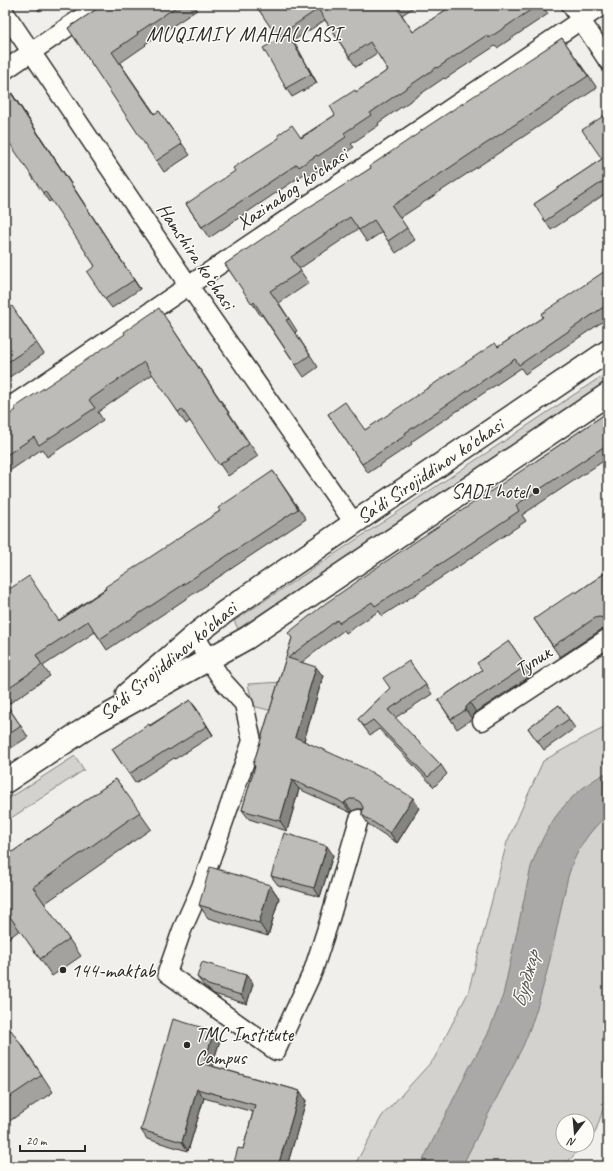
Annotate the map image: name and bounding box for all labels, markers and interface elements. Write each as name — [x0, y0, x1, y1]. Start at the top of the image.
district label: MUQIMIY MAHALLASI — [146, 21, 345, 47]
street label: Xazinabog‘ ko‘chasi — [232, 141, 354, 235]
street label: Hamshira ko‘chasi — [151, 198, 242, 316]
street label: Sa'di Sirojiddinov ko'chasi — [352, 411, 510, 529]
place label: SADI hotel — [451, 479, 532, 504]
marker: SADI hotel — [531, 486, 541, 496]
street label: Sa'di Sirojiddinov ko'chasi — [94, 595, 244, 726]
street label: Тупик — [510, 639, 557, 682]
water label: Бурджар — [505, 945, 546, 1010]
place label: 144-maktab — [71, 958, 156, 983]
marker: 144-maktab — [58, 965, 68, 975]
place label: TMC Institute Campus — [195, 1022, 295, 1070]
marker: TMC Institute Campus — [182, 1040, 192, 1050]
north arrow — [555, 1113, 595, 1153]
scale bar — [20, 1127, 85, 1153]
text: 20 m — [26, 1133, 48, 1149]
text: N — [565, 1134, 577, 1150]

